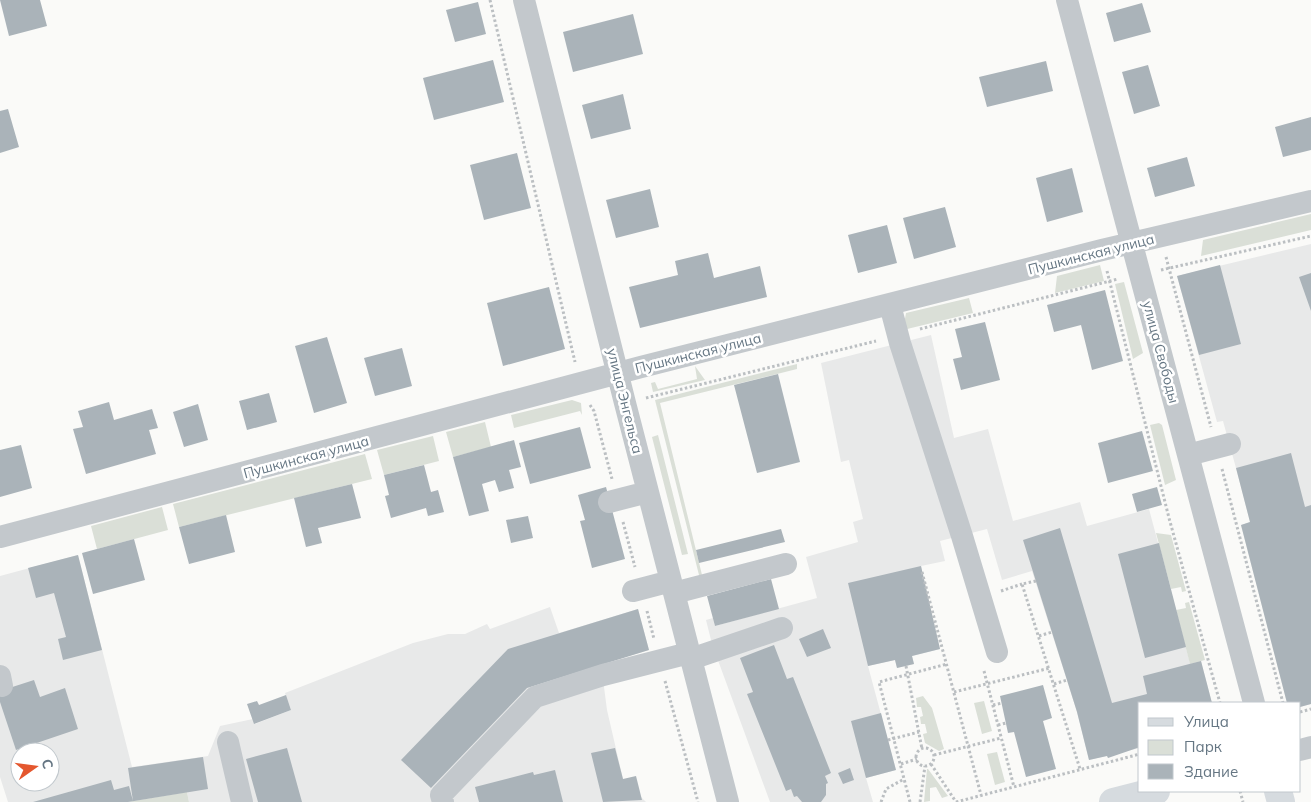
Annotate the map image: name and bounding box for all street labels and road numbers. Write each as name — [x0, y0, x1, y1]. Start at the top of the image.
street label: Пушкинская улица — [1026, 230, 1156, 278]
street label: улица Свободы — [1139, 299, 1183, 405]
street label: Пушкинская улица — [633, 329, 763, 377]
street label: улица Энгельса — [603, 346, 647, 456]
street label: Пушкинская улица — [241, 432, 371, 482]

